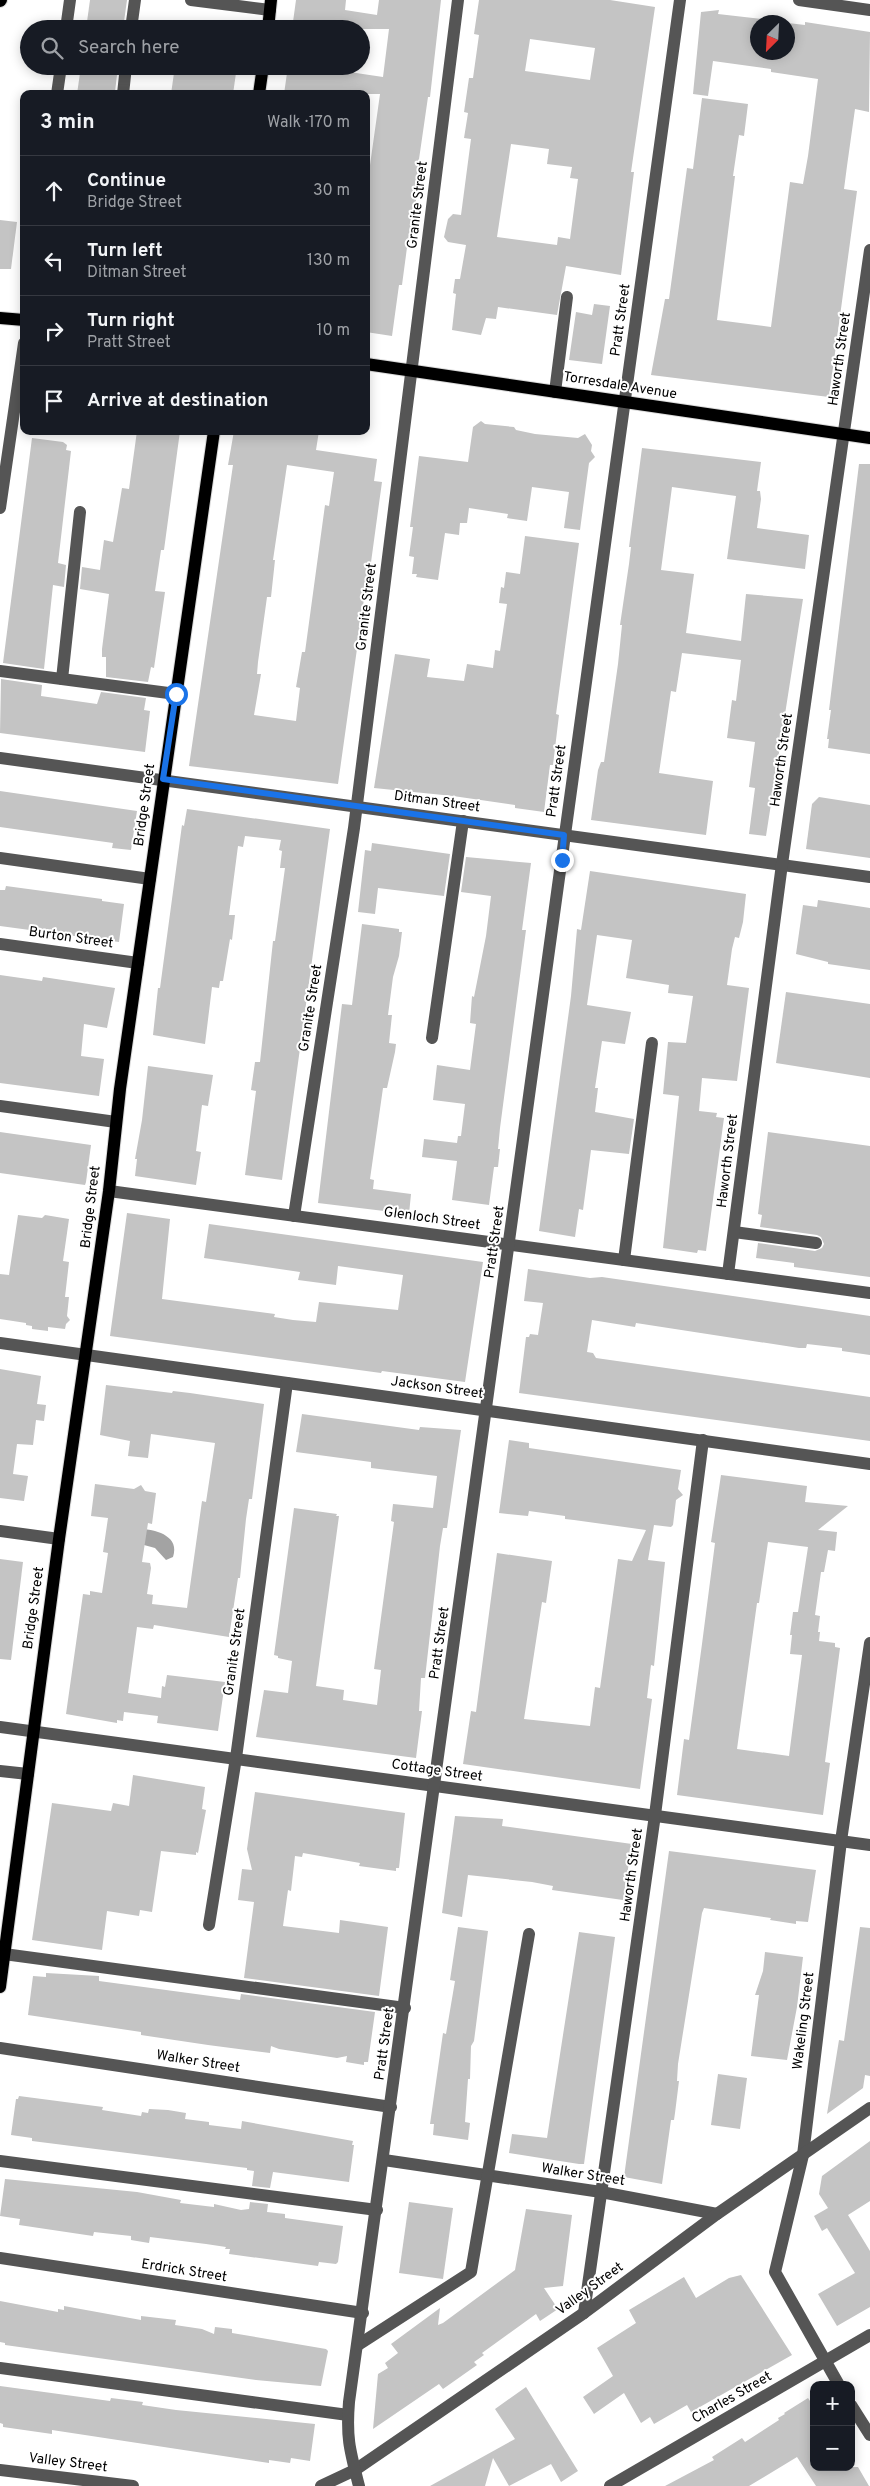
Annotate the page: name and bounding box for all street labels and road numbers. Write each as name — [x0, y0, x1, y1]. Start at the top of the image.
street label: Granite Street — [404, 160, 432, 250]
street label: Pratt Street — [607, 282, 635, 358]
street label: Haworth Street — [825, 311, 855, 407]
street label: Torresdale Avenue — [562, 369, 678, 403]
street label: Granite Street — [353, 562, 381, 652]
street label: Haworth Street — [767, 712, 797, 808]
street label: Pratt Street — [543, 743, 571, 819]
street label: Bridge Street — [131, 763, 159, 847]
street label: Ditman Street — [393, 788, 481, 816]
street label: Burton Street — [28, 924, 114, 952]
street label: Granite Street — [296, 963, 326, 1053]
street label: Haworth Street — [714, 1113, 742, 1209]
street label: Bridge Street — [77, 1165, 105, 1249]
street label: Glenloch Street — [383, 1204, 481, 1234]
street label: Pratt Street — [481, 1204, 509, 1280]
street label: Jackson Street — [390, 1373, 484, 1403]
street label: Bridge Street — [20, 1566, 48, 1650]
street label: Pratt Street — [426, 1605, 454, 1681]
street label: Granite Street — [220, 1607, 250, 1697]
street label: Cottage Street — [390, 1756, 484, 1786]
street label: Haworth Street — [617, 1827, 647, 1923]
street label: Wakeling Street — [790, 1971, 818, 2071]
street label: Pratt Street — [371, 2006, 399, 2082]
street label: Walker Street — [155, 2047, 241, 2077]
street label: Walker Street — [540, 2160, 626, 2190]
street label: Erdrick Street — [140, 2256, 228, 2286]
street label: Valley Street — [553, 2259, 627, 2319]
street label: Charles Street — [689, 2368, 775, 2428]
street label: Valley Street — [28, 2450, 108, 2476]

